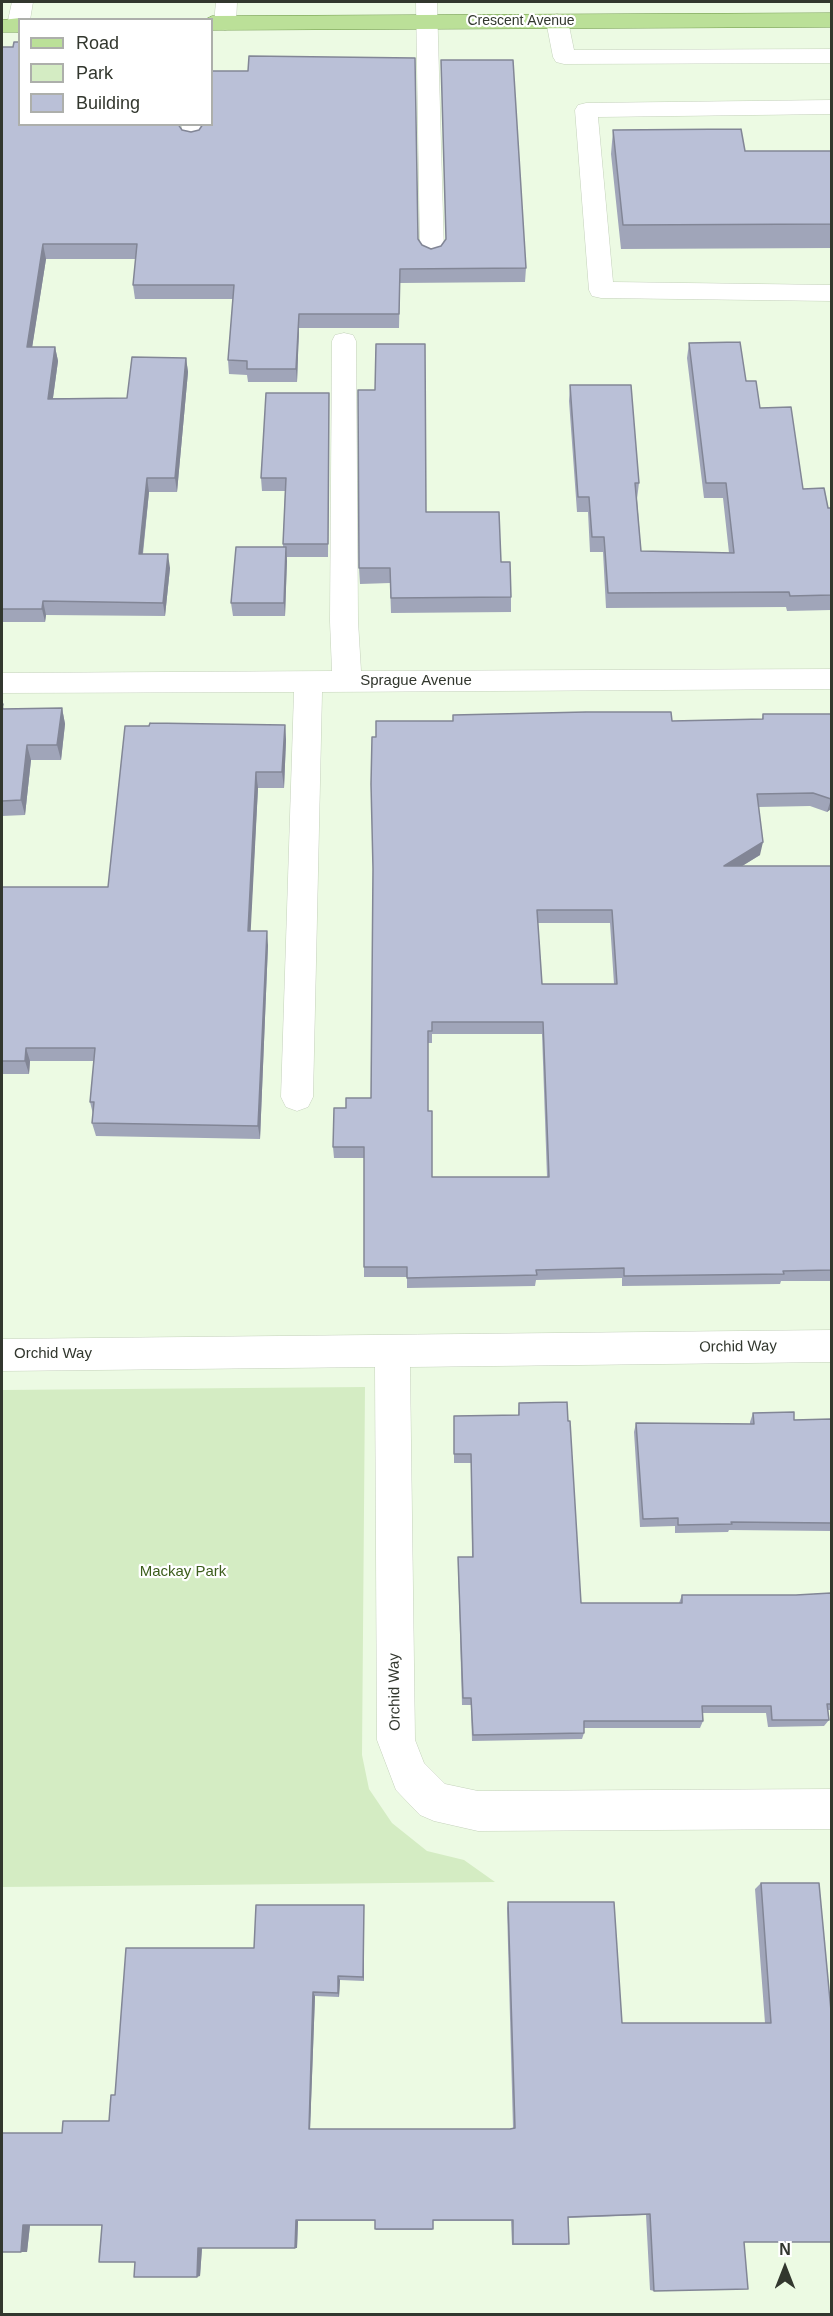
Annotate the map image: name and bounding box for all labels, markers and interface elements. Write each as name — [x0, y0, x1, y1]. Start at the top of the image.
street label: Crescent Avenue — [467, 13, 575, 29]
legend — [18, 18, 213, 126]
text: Road — [76, 33, 119, 53]
text: Park — [76, 63, 113, 83]
text: Building — [76, 93, 140, 113]
street label: Sprague Avenue — [360, 672, 472, 690]
street label: Orchid Way — [699, 1337, 777, 1357]
street label: Orchid Way — [14, 1345, 92, 1363]
park label: Mackay Park — [140, 1563, 226, 1581]
street label: Orchid Way — [385, 1653, 405, 1731]
north arrow — [755, 2238, 815, 2298]
text: N — [779, 2241, 791, 2258]

